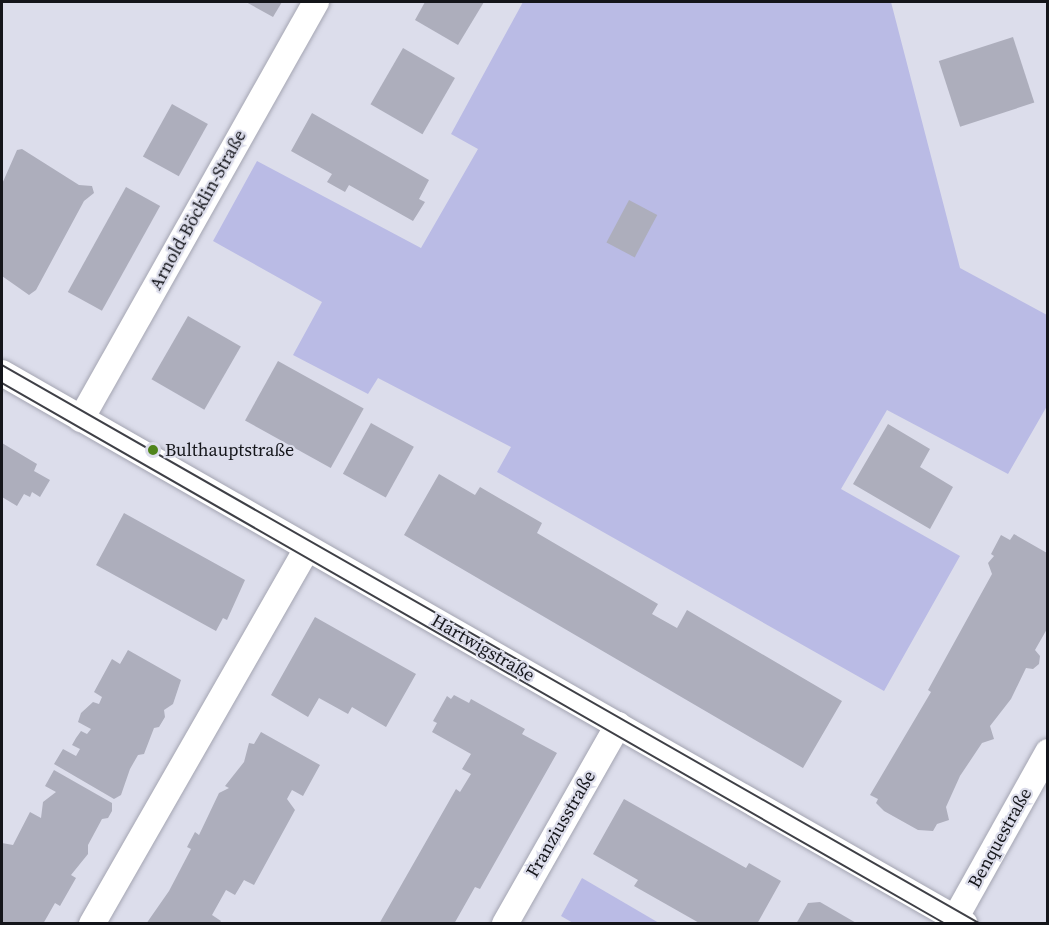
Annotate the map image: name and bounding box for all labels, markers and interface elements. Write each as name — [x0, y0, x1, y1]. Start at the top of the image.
street label: Arnold-Böcklin-Straße — [145, 126, 251, 294]
place label: Bulthauptstraße — [165, 439, 294, 461]
marker: Bulthauptstraße — [146, 443, 160, 457]
street label: Hartwigstraße — [428, 610, 538, 686]
street label: Franziusstraße — [522, 767, 600, 881]
street label: Benquestraße — [964, 784, 1036, 892]

